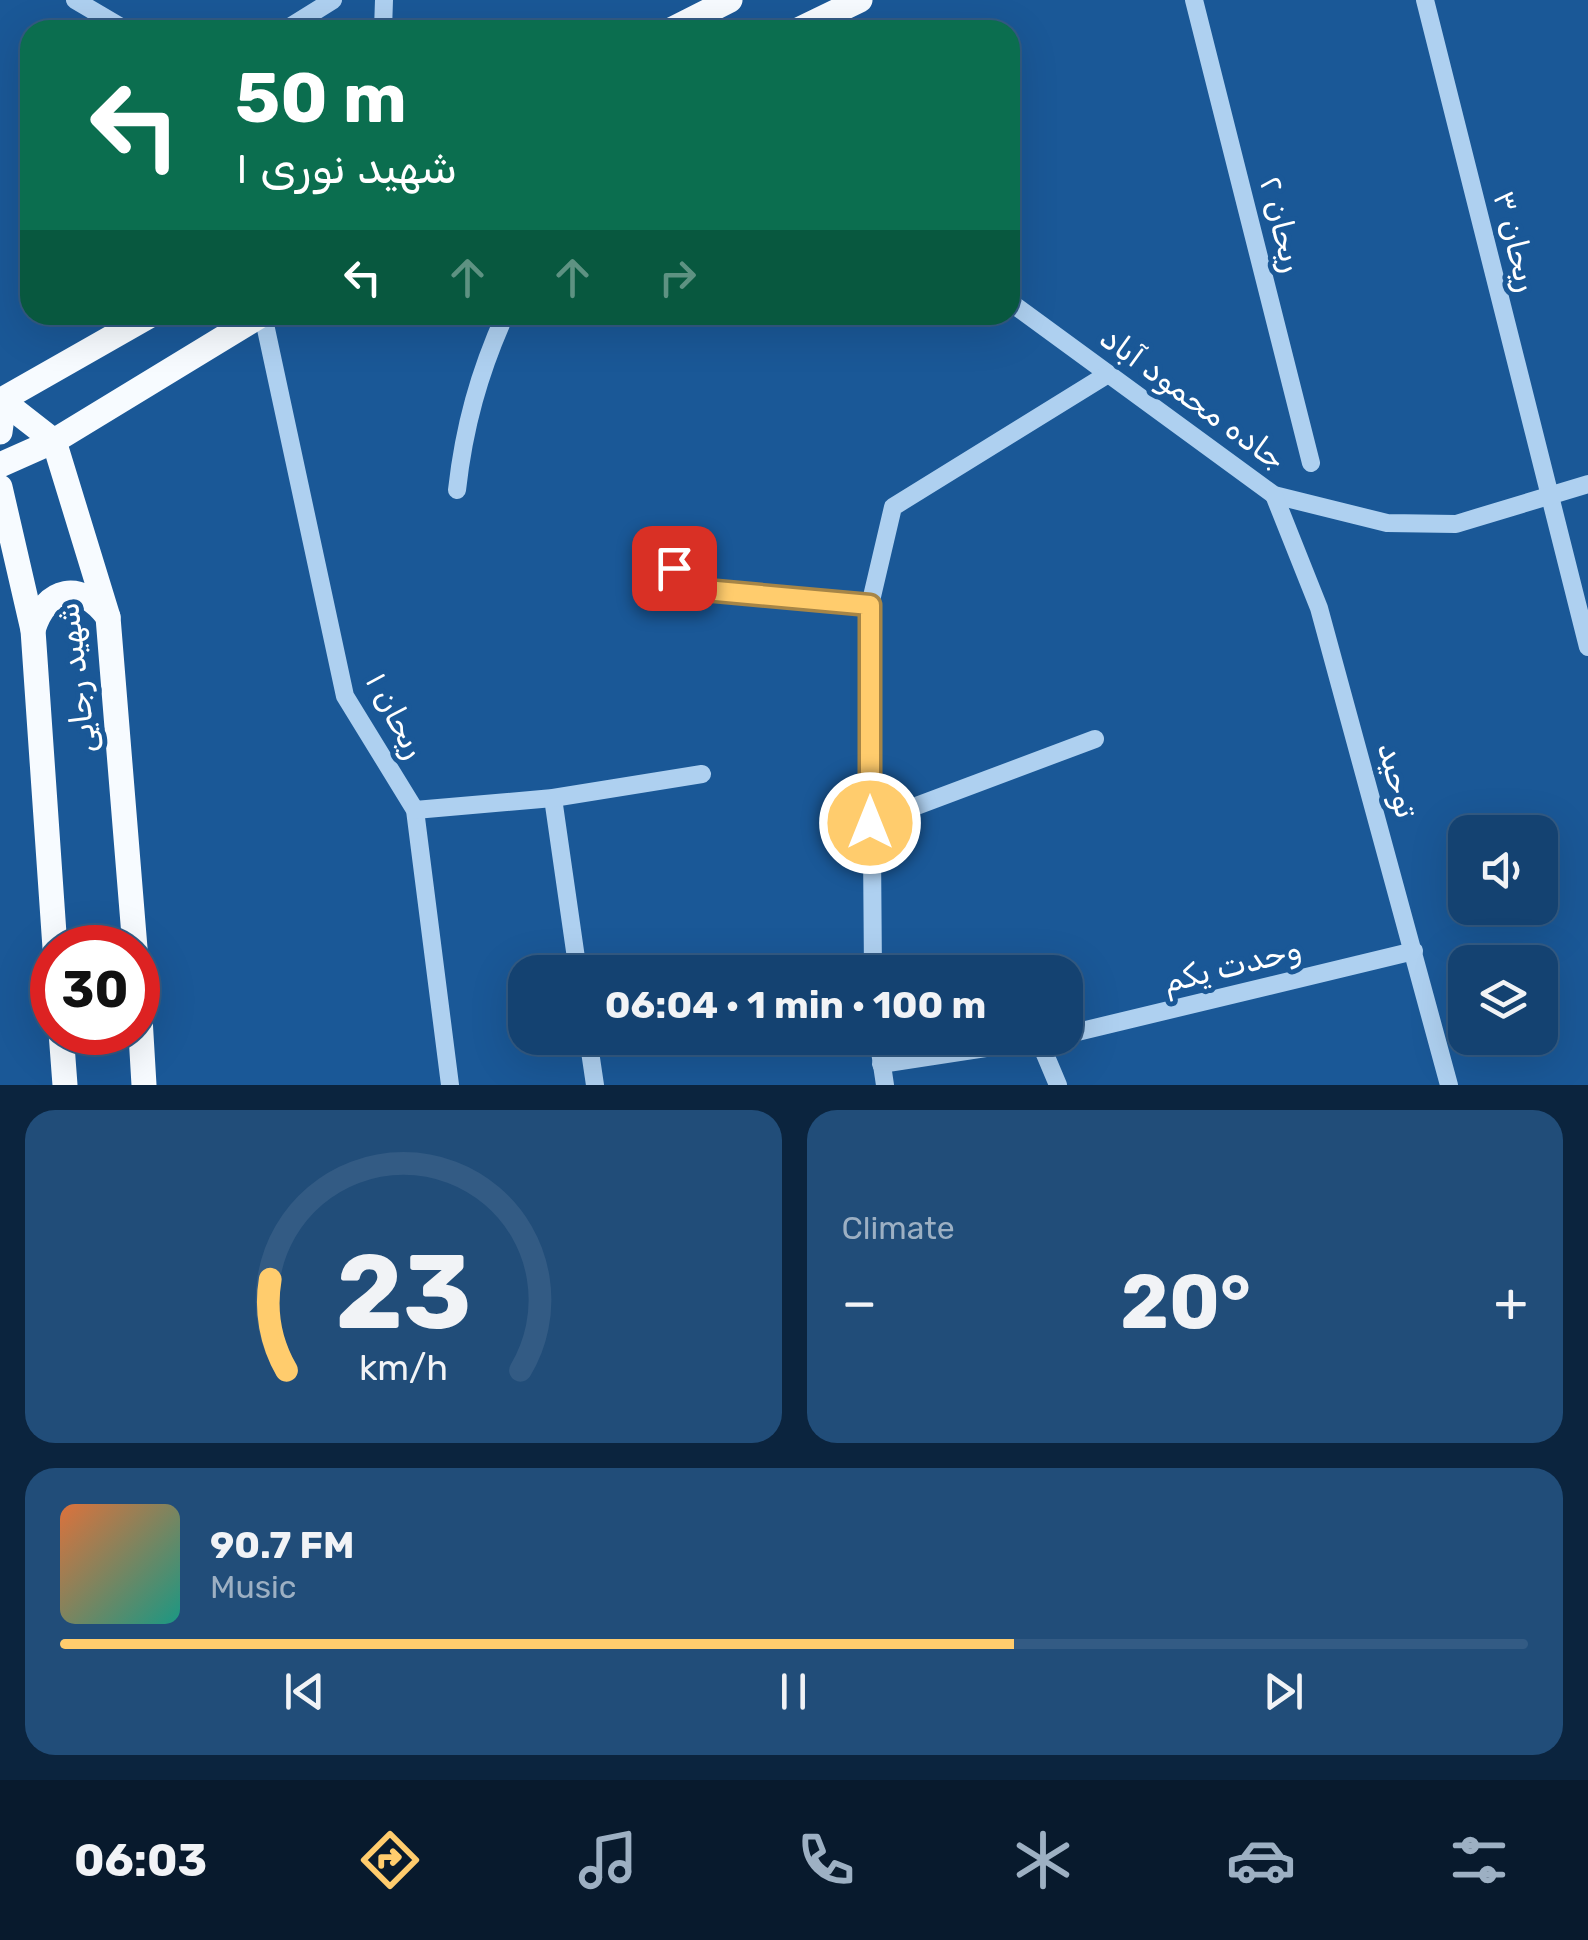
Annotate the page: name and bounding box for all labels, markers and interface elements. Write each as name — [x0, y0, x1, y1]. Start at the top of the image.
text: 50 m — [235, 57, 407, 140]
icon: left — [70, 60, 200, 190]
text: شهید نوری ۱ — [235, 141, 458, 194]
street label: ریحان ۲ — [1252, 172, 1312, 276]
street label: ریحان ۳ — [1485, 187, 1547, 295]
icon: left — [335, 250, 390, 305]
icon: ahead — [440, 250, 495, 305]
icon: ahead — [545, 250, 600, 305]
icon: right — [650, 250, 705, 305]
street label: جاده محمود آباد — [1093, 318, 1293, 478]
pin — [632, 526, 717, 611]
icon: arrive — [647, 541, 702, 596]
street label: شهید رجایی — [48, 600, 104, 756]
street label: ریحان ۱ — [358, 666, 434, 764]
street label: توحيد — [1370, 738, 1426, 822]
position arrow — [818, 771, 922, 875]
map controls — [1448, 815, 1558, 1055]
button: sound — [1448, 815, 1558, 925]
speed limit sign: 30 — [30, 925, 160, 1055]
street label: وحدت یکم — [1159, 929, 1306, 1002]
button: layers — [1448, 945, 1558, 1055]
text: 06:04 · 1 min · 100 m — [605, 982, 986, 1028]
text: Climate — [842, 1209, 955, 1247]
text: 23 — [335, 1231, 471, 1354]
text: 20° — [1120, 1258, 1251, 1347]
text: − — [842, 1270, 877, 1335]
text: + — [1494, 1270, 1528, 1335]
text: km/h — [359, 1347, 448, 1389]
text: 90.7 FM — [210, 1522, 354, 1568]
text: Music — [210, 1568, 296, 1606]
icon: previous — [277, 1664, 332, 1719]
icon: pause — [766, 1664, 821, 1719]
icon: next — [1256, 1664, 1311, 1719]
icon: directions — [355, 1825, 425, 1895]
icon: music — [573, 1825, 643, 1895]
icon: phone — [791, 1825, 861, 1895]
icon: climate — [1008, 1825, 1078, 1895]
icon: car — [1226, 1825, 1296, 1895]
icon: filters — [1444, 1825, 1514, 1895]
text: 06:03 — [74, 1834, 207, 1887]

